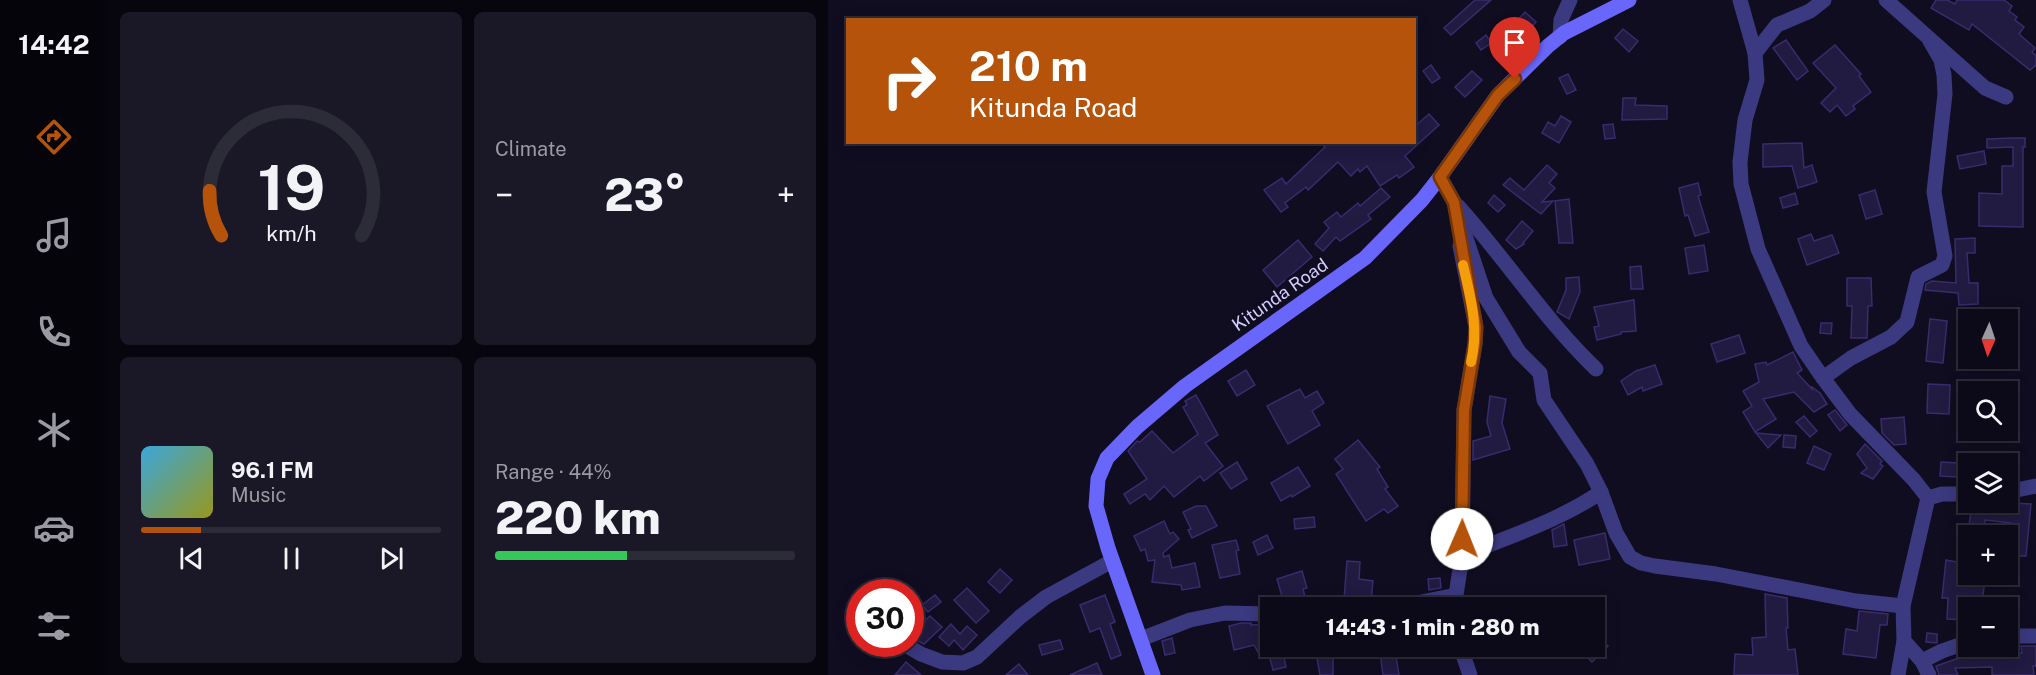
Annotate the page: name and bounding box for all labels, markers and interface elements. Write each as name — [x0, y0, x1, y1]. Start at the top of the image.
pin — [1489, 17, 1540, 79]
icon: arrive — [1498, 26, 1531, 59]
text: 14:42 — [18, 28, 90, 60]
text: 210 m — [969, 41, 1088, 90]
icon: right — [870, 42, 948, 120]
text: Kitunda Road — [969, 91, 1137, 123]
icon: directions — [33, 116, 75, 158]
text: Climate — [495, 137, 567, 161]
text: 19 — [257, 151, 325, 224]
text: 23° — [604, 168, 686, 221]
text: − — [495, 176, 513, 214]
text: + — [777, 176, 795, 214]
icon: music — [33, 214, 75, 256]
text: km/h — [266, 221, 316, 246]
street label: Kitunda Road — [1228, 254, 1332, 335]
north arrow — [1958, 309, 2018, 369]
map controls — [1958, 309, 2018, 657]
icon: phone — [33, 311, 75, 353]
button: search — [1958, 381, 2018, 441]
icon: climate — [33, 409, 75, 451]
button: layers — [1958, 453, 2018, 513]
text: 96.1 FM — [231, 457, 314, 483]
text: Range · 44% — [495, 460, 612, 484]
text: Music — [231, 483, 286, 507]
text: 220 km — [495, 491, 661, 544]
icon: car — [33, 507, 75, 549]
position arrow — [1430, 507, 1494, 571]
button: + — [1958, 525, 2018, 585]
icon: previous — [175, 542, 208, 575]
icon: pause — [275, 542, 308, 575]
icon: next — [375, 542, 408, 575]
speed limit sign: 30 — [846, 579, 924, 657]
button: − — [1958, 597, 2018, 657]
icon: filters — [33, 605, 75, 647]
text: 14:43 · 1 min · 280 m — [1326, 614, 1539, 640]

